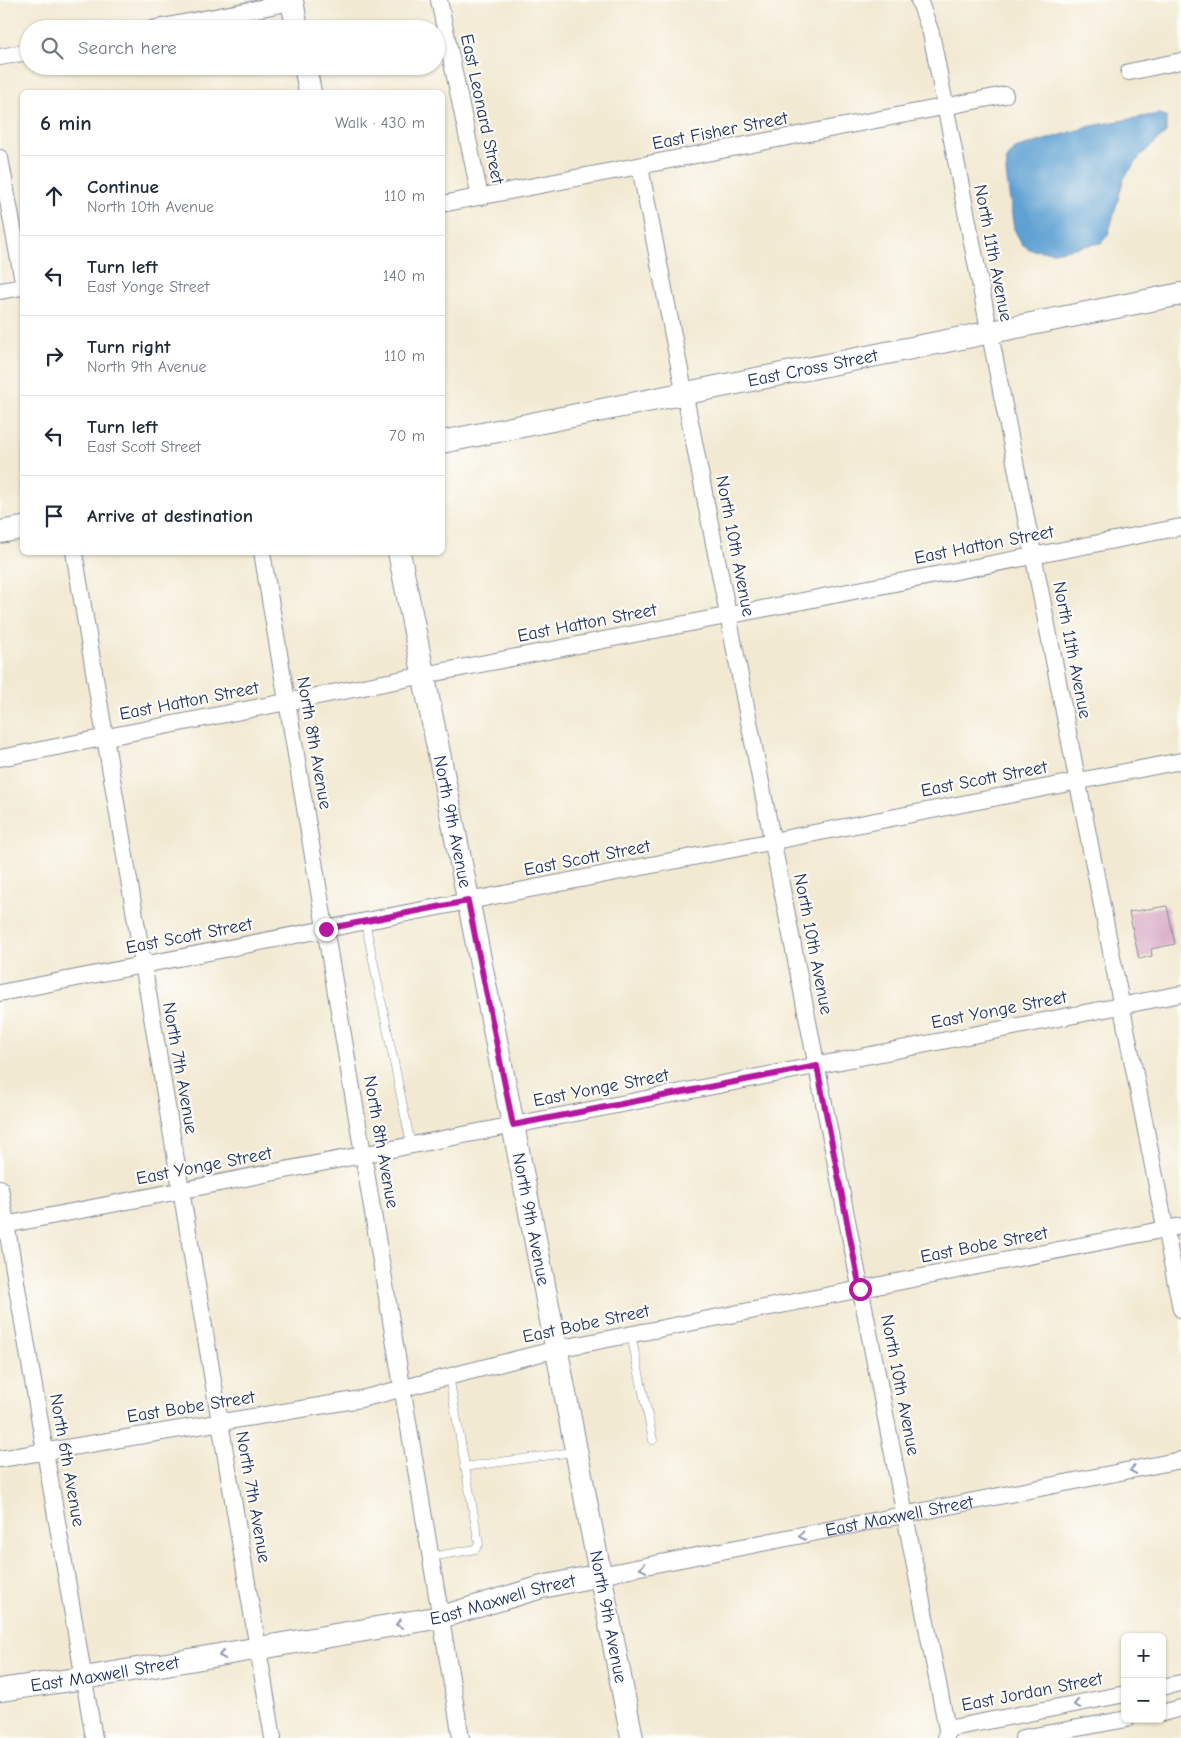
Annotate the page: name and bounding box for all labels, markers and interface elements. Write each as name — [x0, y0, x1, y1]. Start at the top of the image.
search box — [20, 20, 445, 75]
street label: East Leonard Street — [456, 32, 508, 187]
icon: search — [38, 34, 66, 62]
text: Search here — [78, 37, 177, 59]
street label: East Fisher Street — [650, 107, 790, 154]
text: 6 min — [40, 111, 92, 135]
text: Walk · 430 m — [335, 114, 425, 132]
text: Continue — [87, 176, 159, 198]
icon: ahead — [40, 182, 68, 210]
street label: North 11th Avenue — [969, 183, 1017, 323]
text: 110 m — [384, 187, 425, 205]
text: North 10th Avenue — [87, 198, 214, 216]
text: Turn left — [87, 256, 158, 278]
icon: left — [40, 262, 68, 290]
text: 140 m — [383, 267, 425, 285]
text: East Yonge Street — [87, 278, 209, 296]
text: Turn right — [87, 336, 171, 358]
icon: right — [40, 342, 68, 370]
street label: East Cross Street — [746, 344, 880, 391]
text: 110 m — [384, 347, 425, 365]
text: North 9th Avenue — [87, 358, 207, 376]
text: Turn left — [87, 416, 158, 438]
icon: left — [40, 422, 68, 450]
text: 70 m — [389, 427, 425, 445]
text: East Scott Street — [87, 438, 201, 456]
street label: North 10th Avenue — [711, 474, 759, 618]
icon: arrive — [40, 502, 68, 530]
text: Arrive at destination — [87, 505, 253, 527]
street label: East Hatton Street — [913, 521, 1056, 569]
street label: North 11th Avenue — [1048, 580, 1096, 720]
street label: East Hatton Street — [516, 599, 659, 647]
street label: North 8th Avenue — [292, 675, 336, 811]
street label: East Hatton Street — [118, 677, 261, 725]
street label: North 9th Avenue — [429, 754, 476, 890]
street label: East Scott Street — [919, 756, 1050, 802]
street label: East Scott Street — [522, 835, 653, 881]
street label: North 10th Avenue — [789, 872, 837, 1016]
street label: East Scott Street — [124, 913, 255, 959]
route end — [315, 918, 338, 941]
street label: East Yonge Street — [929, 986, 1069, 1033]
street label: North 7th Avenue — [158, 1000, 202, 1136]
street label: East Yonge Street — [531, 1064, 671, 1111]
street label: North 8th Avenue — [359, 1074, 403, 1210]
street label: East Yonge Street — [134, 1142, 274, 1189]
street label: North 9th Avenue — [508, 1151, 554, 1287]
street label: East Bobe Street — [919, 1222, 1050, 1268]
route start — [849, 1278, 872, 1301]
street label: East Bobe Street — [521, 1300, 652, 1348]
street label: North 10th Avenue — [876, 1313, 924, 1457]
street label: East Bobe Street — [126, 1386, 257, 1427]
street label: North 6th Avenue — [45, 1392, 89, 1528]
street label: North 7th Avenue — [231, 1429, 275, 1565]
one-way arrow — [1129, 1464, 1138, 1474]
street label: East Maxwell Street — [823, 1491, 976, 1541]
one-way arrow — [798, 1530, 807, 1541]
street label: North 9th Avenue — [585, 1549, 632, 1685]
one-way arrow — [639, 1562, 647, 1572]
street label: East Maxwell Street — [428, 1570, 578, 1629]
one-way arrow — [395, 1618, 404, 1628]
map controls — [1121, 1633, 1166, 1723]
button: + — [1121, 1633, 1166, 1678]
one-way arrow — [218, 1649, 227, 1659]
street label: East Maxwell Street — [29, 1651, 182, 1696]
street label: East Jordan Street — [960, 1668, 1105, 1716]
button: − — [1121, 1678, 1166, 1723]
one-way arrow — [1072, 1698, 1081, 1708]

